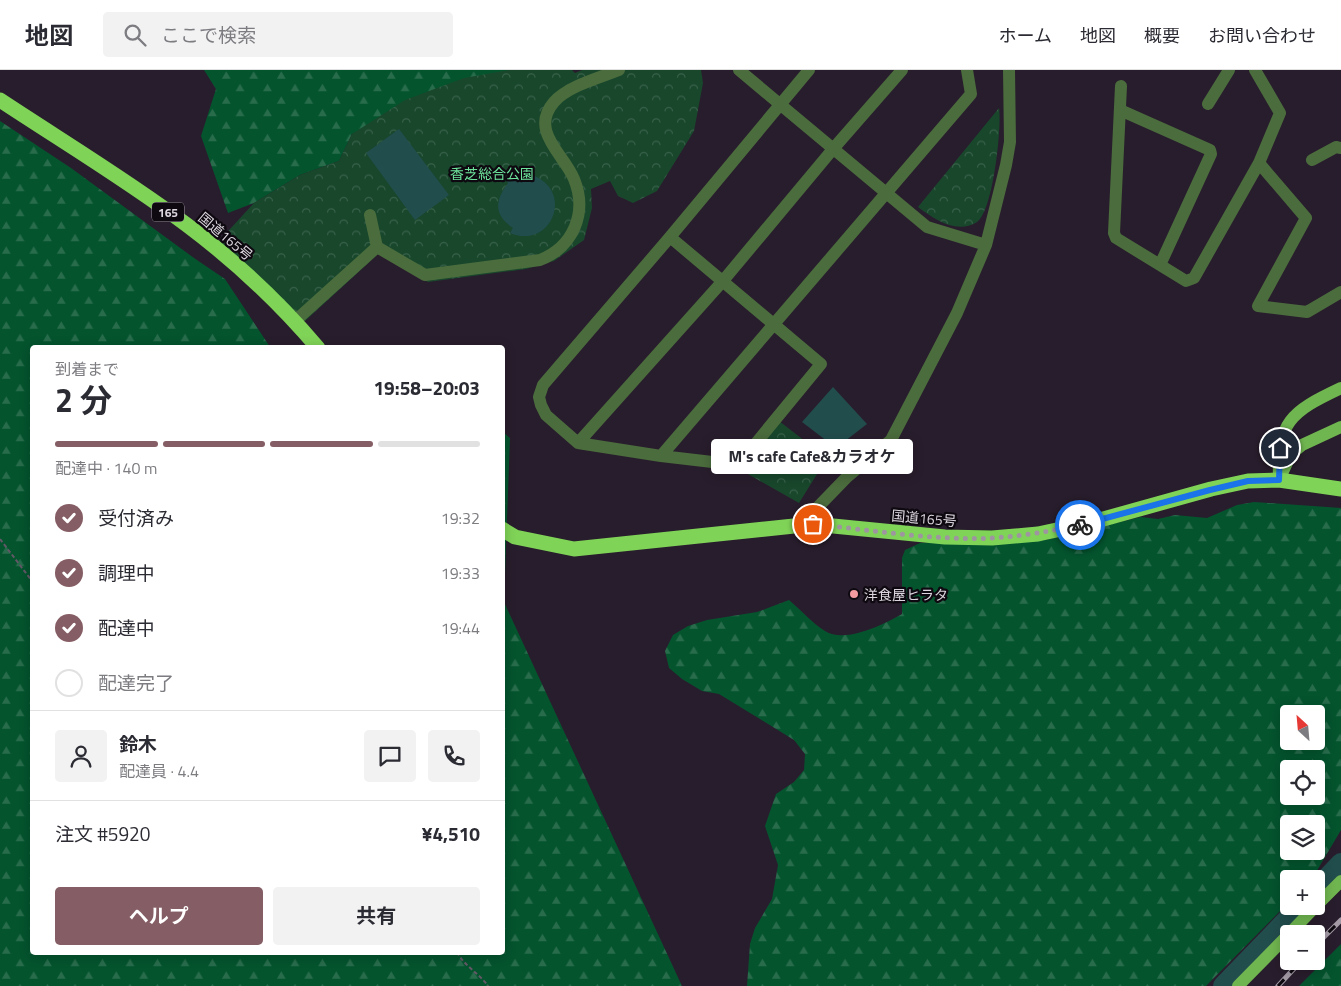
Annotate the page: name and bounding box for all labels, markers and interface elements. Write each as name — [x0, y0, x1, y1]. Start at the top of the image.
search box — [103, 12, 453, 57]
text: 地図 — [25, 17, 73, 53]
text: ここで検索 — [161, 20, 256, 49]
icon: search — [121, 21, 149, 49]
text: ホーム — [999, 22, 1052, 49]
text: 地図 — [1080, 22, 1116, 49]
text: 概要 — [1144, 22, 1180, 49]
text: お問い合わせ — [1208, 22, 1316, 49]
park label: 香芝総合公園 — [450, 163, 534, 184]
road number: 165 — [152, 202, 184, 222]
street label: 国道165号 — [194, 207, 258, 265]
text: 到着まで — [55, 357, 119, 381]
text: 19:58–20:03 — [373, 373, 480, 402]
text: 2 分 — [55, 376, 112, 424]
pin — [1259, 427, 1301, 469]
icon: home — [1266, 434, 1294, 462]
callout: M's cafe Cafe&カラオケ — [712, 439, 914, 474]
text: M's cafe Cafe&カラオケ — [728, 444, 896, 468]
text: 配達中 · 140 m — [55, 456, 157, 480]
courier — [1055, 500, 1105, 550]
text: 受付済み — [98, 503, 174, 532]
pin — [792, 503, 834, 545]
icon: check — [55, 504, 83, 532]
street label: 国道165号 — [890, 505, 958, 531]
text: 19:32 — [441, 506, 480, 530]
icon: bag — [799, 510, 827, 538]
icon: bike — [1066, 511, 1094, 539]
text: 調理中 — [98, 558, 155, 587]
icon: check — [55, 559, 83, 587]
text: 19:33 — [441, 561, 480, 585]
place label: 洋食屋ヒラタ — [864, 584, 948, 605]
marker: 洋食屋ヒラタ — [848, 588, 860, 600]
text: 配達中 — [98, 613, 155, 642]
icon: check — [55, 614, 83, 642]
text: 19:44 — [441, 616, 480, 640]
text: 配達完了 — [98, 668, 174, 697]
north arrow — [1280, 705, 1325, 750]
map controls — [1280, 705, 1325, 970]
text: 鈴木 — [119, 729, 157, 758]
button: person — [55, 730, 107, 782]
button: chat — [364, 730, 416, 782]
button: phone — [428, 730, 480, 782]
text: 配達員 · 4.4 — [119, 759, 199, 783]
button: locate — [1280, 760, 1325, 805]
button: layers — [1280, 815, 1325, 860]
text: 注文 #5920 — [55, 819, 150, 848]
text: ¥4,510 — [422, 819, 480, 848]
button: + — [1280, 870, 1325, 915]
button: ヘルプ — [55, 887, 263, 945]
button: 共有 — [273, 887, 480, 945]
button: − — [1280, 925, 1325, 970]

